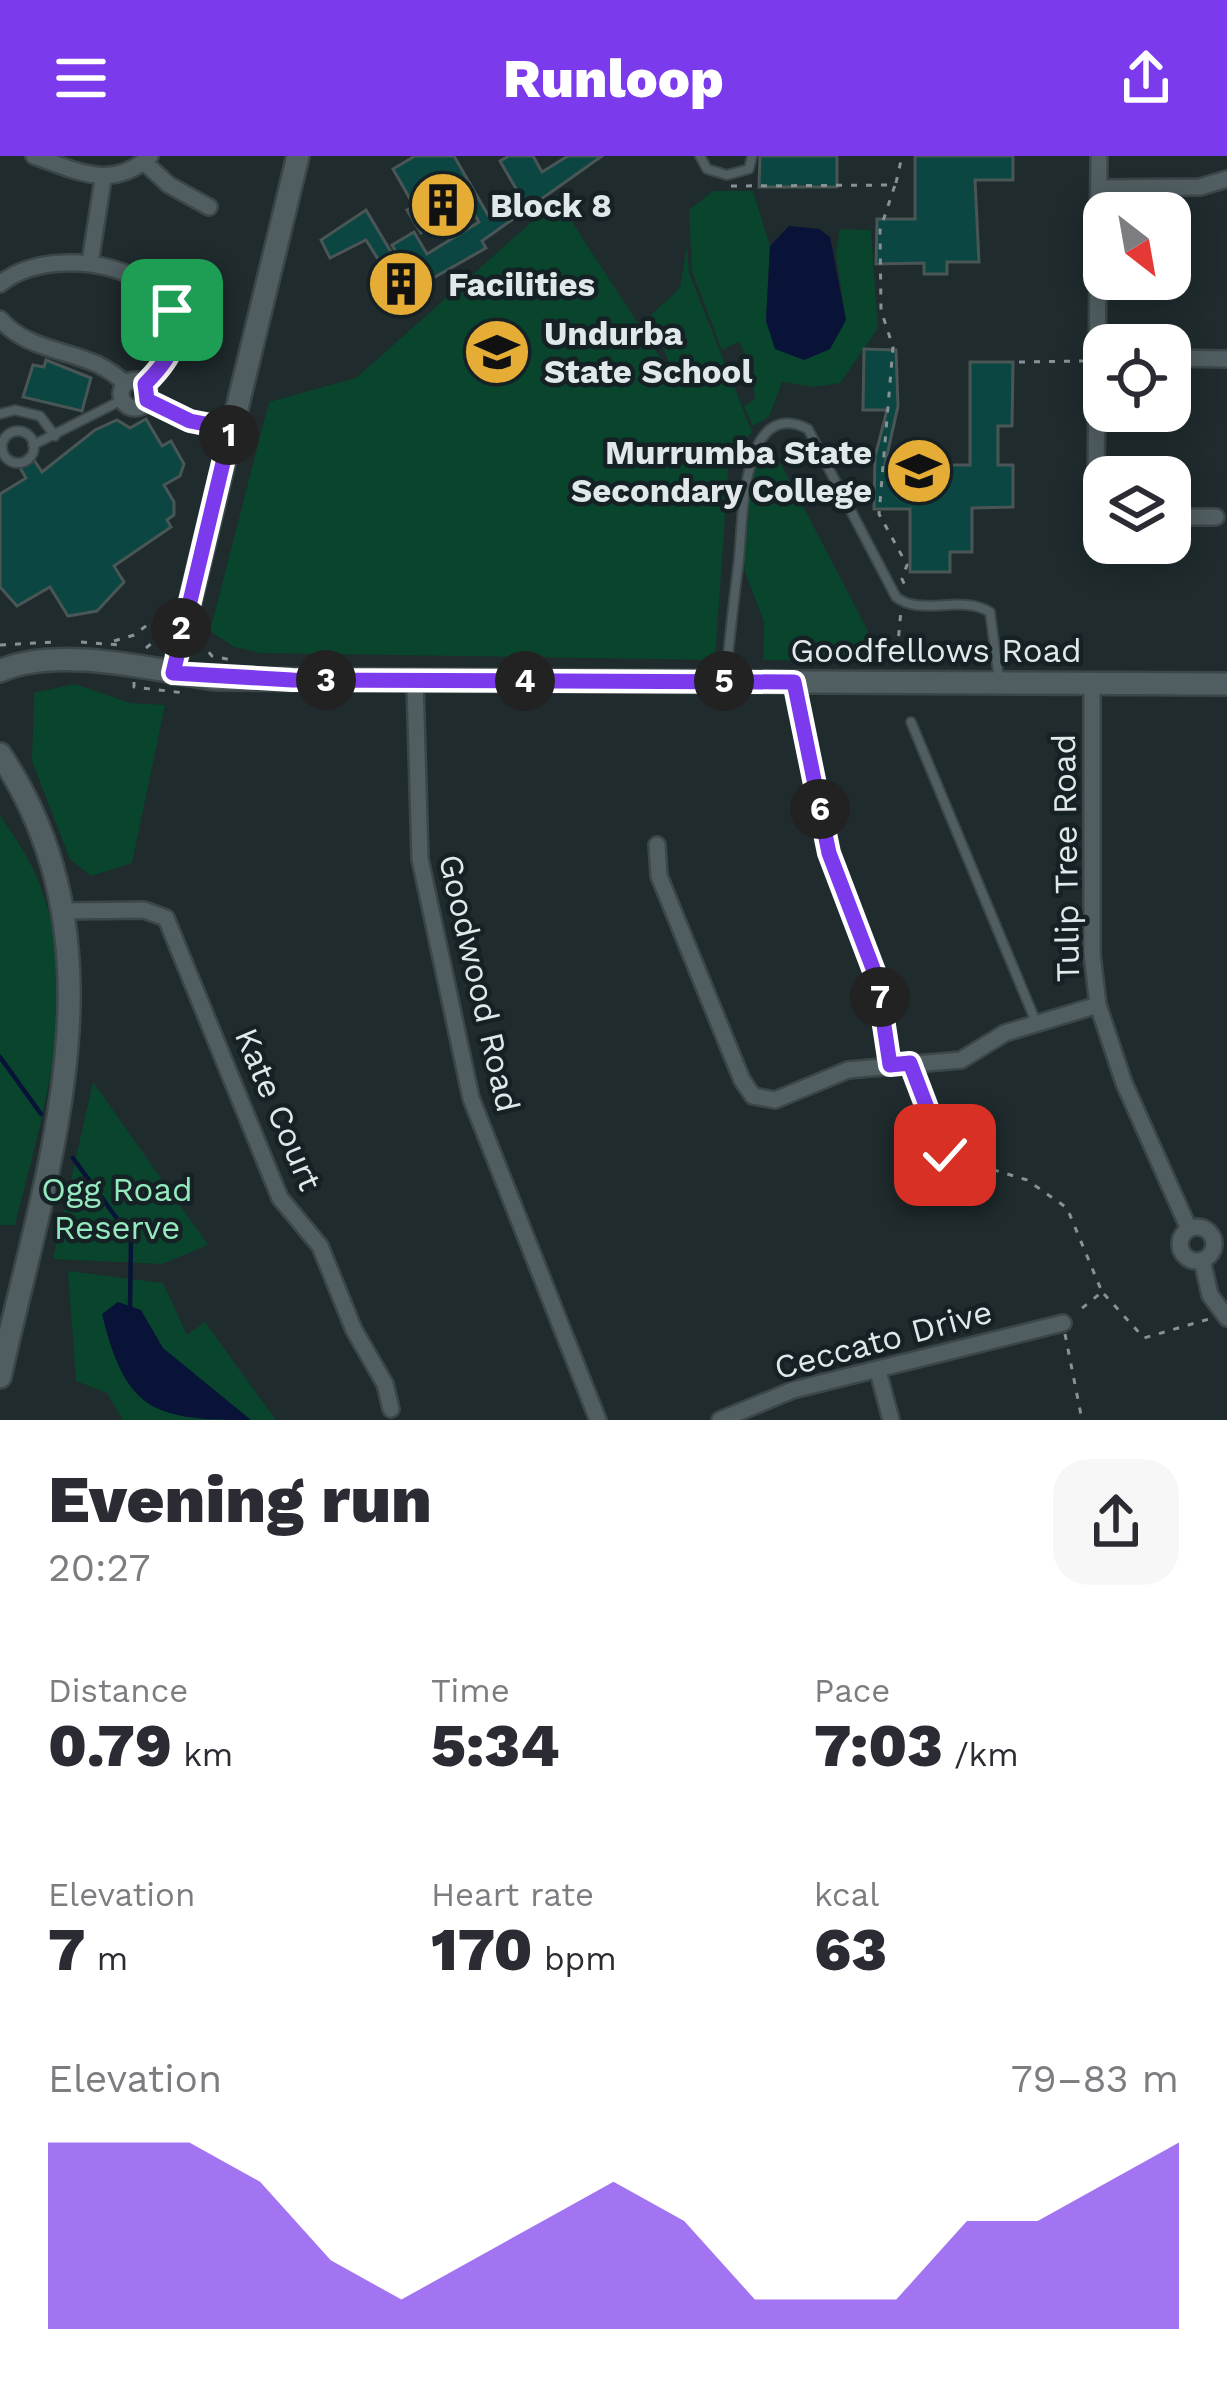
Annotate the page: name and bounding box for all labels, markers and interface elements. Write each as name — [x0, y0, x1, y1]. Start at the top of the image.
icon: menu — [48, 45, 114, 111]
icon: share — [1113, 45, 1179, 111]
text: Runloop — [503, 47, 724, 110]
building icon: Block 8 — [408, 170, 478, 240]
place label: Block 8 — [490, 186, 612, 225]
north arrow — [1083, 192, 1191, 300]
map controls — [1083, 192, 1191, 564]
building icon: Facilities — [366, 249, 436, 319]
pin — [121, 259, 223, 361]
place label: Facilities — [448, 265, 595, 304]
icon: arrive — [139, 277, 205, 343]
place label: Undurba State School — [544, 314, 752, 391]
school or university icon: Undurba State School — [462, 317, 532, 387]
button: locate — [1083, 324, 1191, 432]
pin: 1 — [199, 405, 259, 465]
text: 1 — [222, 415, 236, 454]
place label: Murrumba State Secondary College — [571, 433, 872, 510]
school or university icon: Murrumba State Secondary College — [884, 436, 954, 506]
button: layers — [1083, 456, 1191, 564]
pin: 2 — [151, 598, 211, 658]
text: 2 — [171, 608, 191, 647]
street label: Goodfellows Road — [790, 631, 1082, 670]
pin: 3 — [296, 650, 356, 710]
pin: 4 — [495, 651, 555, 711]
pin: 5 — [694, 651, 754, 711]
text: 3 — [316, 660, 336, 699]
text: 4 — [514, 661, 536, 700]
text: 5 — [714, 661, 734, 700]
street label: Tulip Tree Road — [1044, 733, 1087, 983]
pin: 6 — [790, 779, 850, 839]
text: 6 — [810, 789, 830, 828]
street label: Goodwood Road — [431, 850, 528, 1116]
pin: 7 — [850, 967, 910, 1027]
text: 7 — [870, 977, 890, 1016]
street label: Kate Court — [227, 1022, 330, 1196]
pin — [894, 1104, 996, 1206]
icon: check — [912, 1122, 978, 1188]
park label: Ogg Road Reserve — [41, 1170, 193, 1247]
street label: Ceccato Drive — [770, 1292, 996, 1387]
button: share — [1053, 1459, 1179, 1585]
text: Evening run — [48, 1461, 432, 1538]
text: 20:27 — [48, 1545, 150, 1590]
text: Distance — [48, 1671, 188, 1710]
text: Time — [431, 1671, 510, 1710]
text: Pace — [814, 1671, 890, 1710]
text: 0.79 — [48, 1710, 172, 1781]
text: 5:34 — [431, 1710, 560, 1781]
text: 7:03 — [814, 1710, 943, 1781]
text: km — [172, 1735, 233, 1774]
text: /km — [943, 1735, 1019, 1774]
text: Elevation — [48, 1875, 195, 1914]
text: Heart rate — [431, 1875, 594, 1914]
text: kcal — [814, 1875, 879, 1914]
text: 7 — [48, 1914, 86, 1985]
text: 170 — [431, 1914, 533, 1985]
text: 63 — [814, 1914, 887, 1985]
text: m — [86, 1939, 128, 1978]
text: bpm — [533, 1939, 617, 1978]
text: Elevation — [48, 2056, 222, 2101]
text: 79–83 m — [1011, 2056, 1179, 2101]

